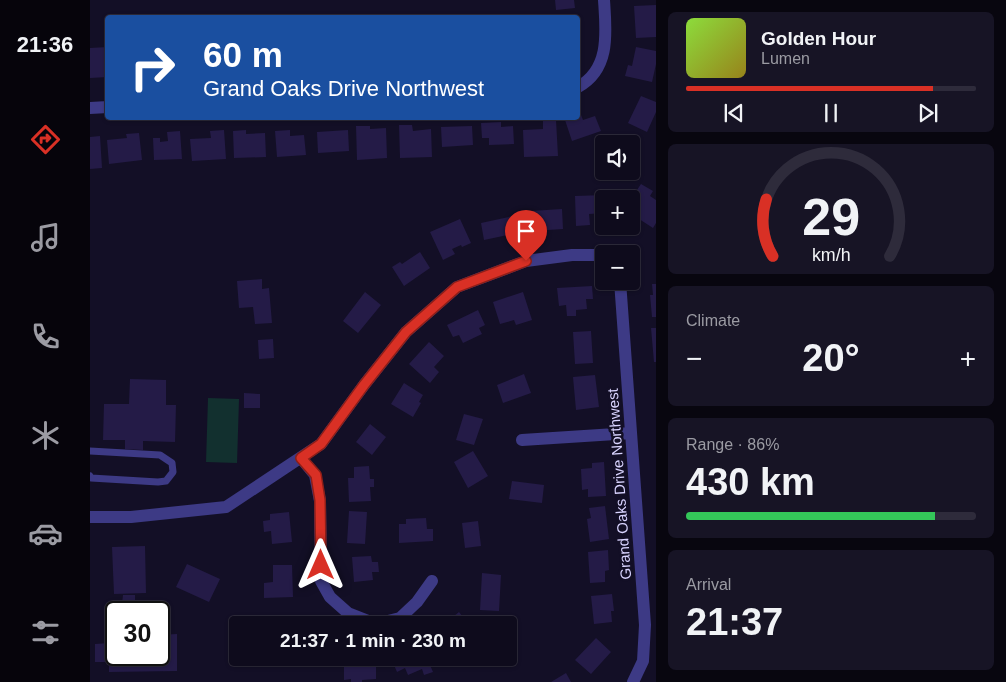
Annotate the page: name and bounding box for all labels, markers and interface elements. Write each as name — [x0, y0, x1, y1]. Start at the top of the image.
text: Golden Hour — [761, 28, 876, 49]
text: 21:36 — [17, 32, 73, 57]
icon: right — [120, 35, 185, 100]
text: 60 m — [203, 35, 283, 74]
text: Lumen — [761, 50, 810, 67]
text: Grand Oaks Drive Northwest — [203, 76, 484, 101]
icon: previous — [720, 99, 748, 127]
icon: pause — [817, 99, 845, 127]
icon: next — [914, 99, 942, 127]
icon: directions — [28, 122, 63, 157]
map controls — [595, 135, 640, 290]
button: sound — [595, 135, 640, 180]
text: 29 — [802, 188, 860, 246]
button: + — [595, 190, 640, 235]
pin — [505, 210, 547, 261]
icon: arrive — [512, 217, 540, 245]
icon: music — [28, 220, 63, 255]
button: − — [595, 245, 640, 290]
text: km/h — [812, 245, 850, 265]
text: Climate — [686, 312, 740, 329]
icon: phone — [28, 319, 63, 354]
text: 20° — [802, 337, 860, 379]
text: − — [686, 343, 702, 374]
text: + — [960, 343, 976, 374]
street label: Grand Oaks Drive Northwest — [604, 387, 634, 580]
icon: climate — [28, 418, 63, 453]
text: Range · 86% — [686, 436, 779, 453]
text: 430 km — [686, 461, 815, 503]
icon: car — [28, 516, 63, 551]
position arrow — [294, 538, 346, 590]
text: Arrival — [686, 576, 731, 593]
speed limit sign: 30 — [105, 601, 170, 666]
text: 21:37 — [686, 601, 783, 643]
icon: filters — [28, 615, 63, 650]
text: 21:37 · 1 min · 230 m — [280, 630, 466, 651]

